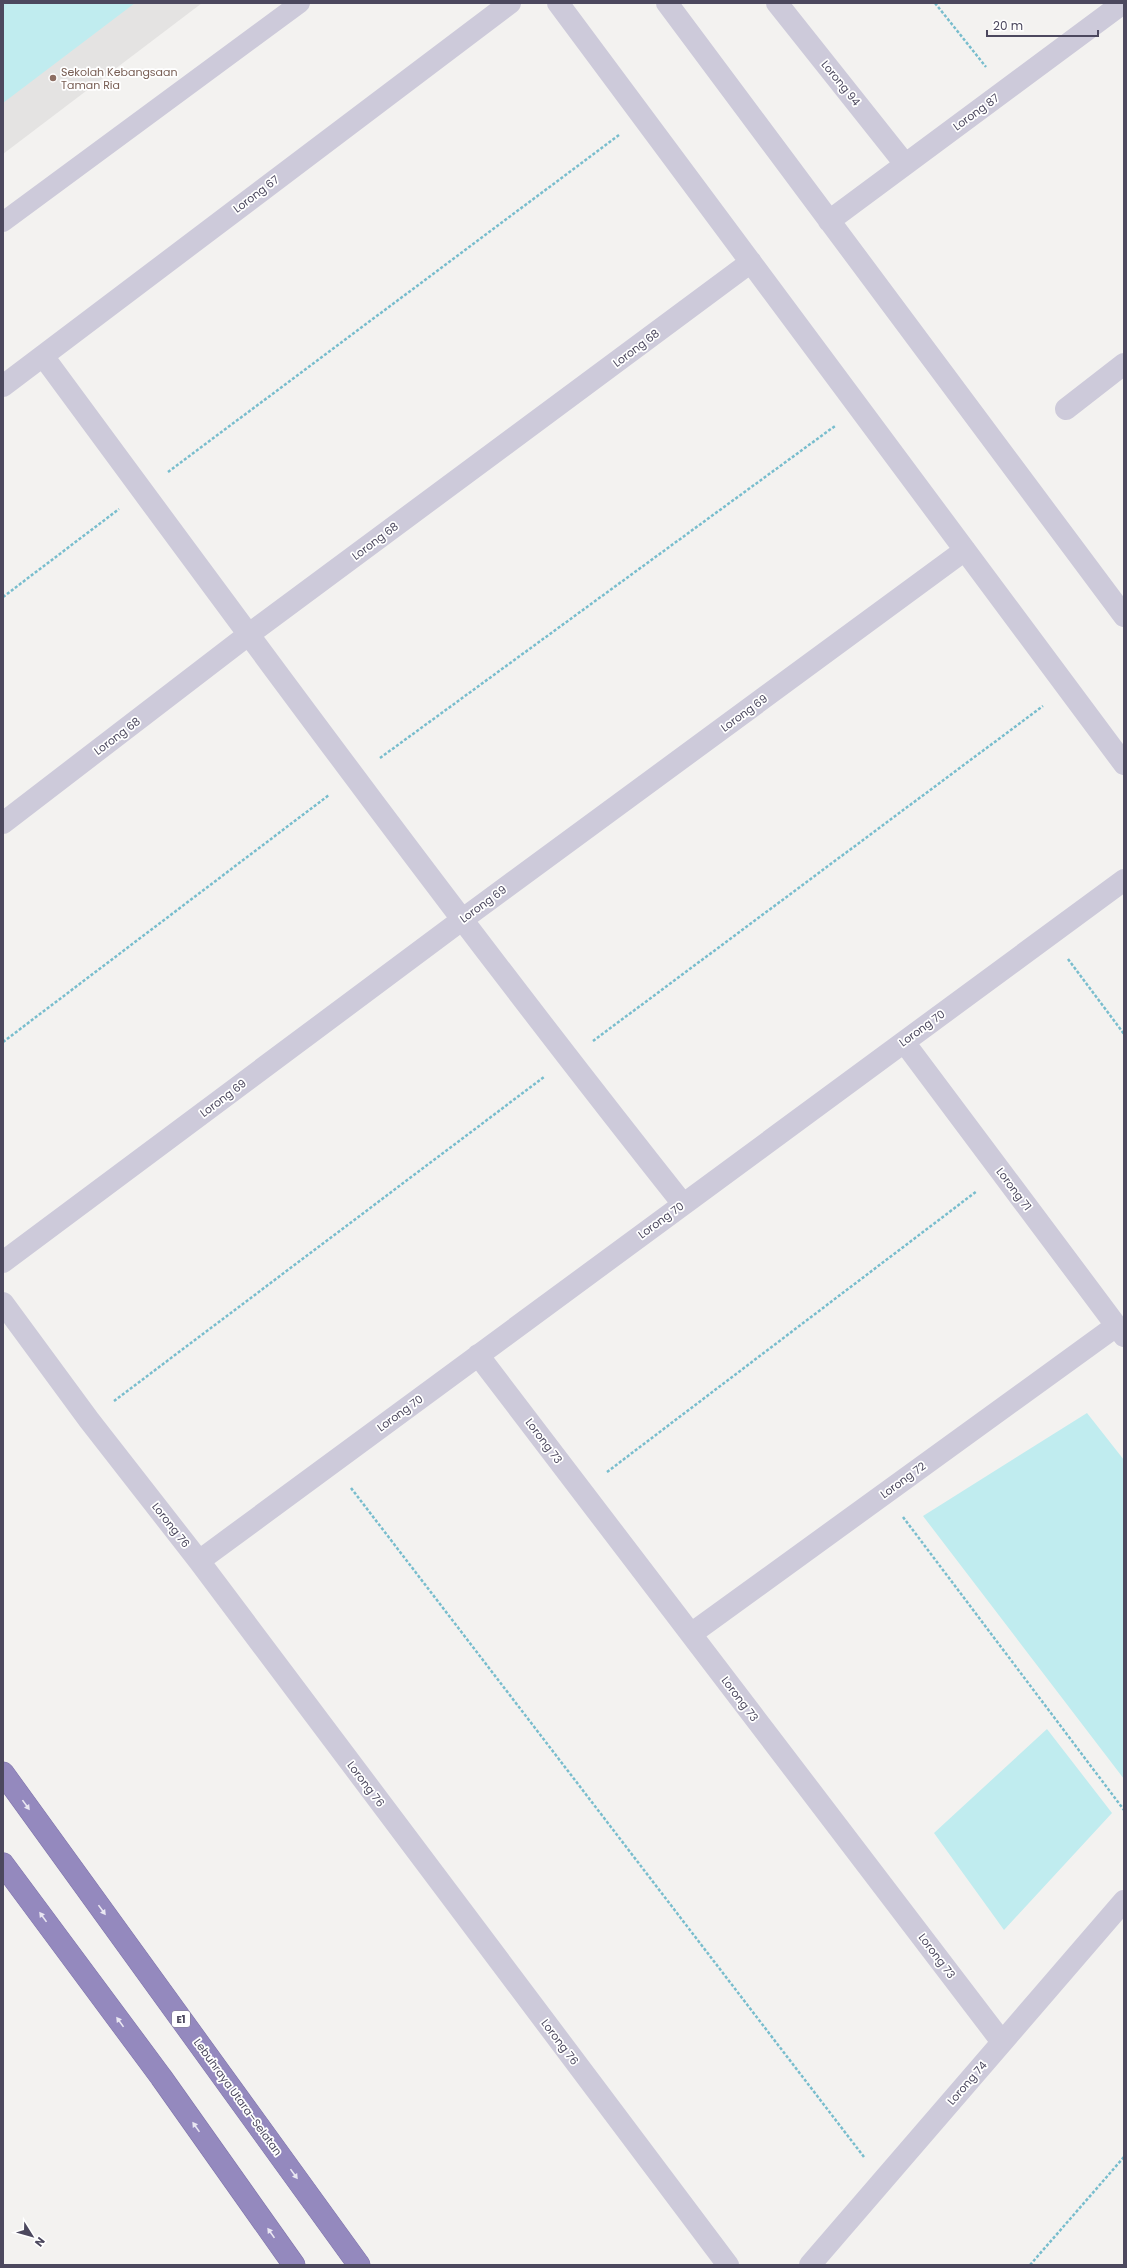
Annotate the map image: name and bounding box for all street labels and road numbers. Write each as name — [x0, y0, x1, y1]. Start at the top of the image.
street label: Lorong 94 — [818, 57, 864, 109]
street label: Lorong 87 — [950, 90, 1002, 134]
street label: Lorong 67 — [230, 172, 282, 216]
street label: Lorong 68 — [610, 325, 663, 371]
street label: Lorong 68 — [349, 518, 402, 564]
street label: Lorong 69 — [717, 691, 771, 735]
street label: Lorong 68 — [91, 713, 144, 759]
street label: Lorong 69 — [456, 882, 510, 926]
street label: Lorong 70 — [896, 1006, 948, 1050]
street label: Lorong 69 — [197, 1075, 250, 1121]
street label: Lorong 71 — [993, 1164, 1035, 1214]
street label: Lorong 70 — [635, 1198, 687, 1242]
street label: Lorong 70 — [374, 1391, 426, 1435]
street label: Lorong 73 — [522, 1415, 566, 1467]
street label: Lorong 72 — [877, 1458, 929, 1502]
street label: Lorong 76 — [148, 1499, 194, 1551]
street label: Lorong 73 — [718, 1673, 762, 1725]
street label: Lorong 76 — [344, 1758, 388, 1810]
street label: Lorong 73 — [915, 1930, 959, 1982]
road number: E1 — [172, 2011, 190, 2027]
street label: Lorong 76 — [538, 2016, 582, 2068]
street label: Lebuhraya Utara–Selatan — [190, 2035, 286, 2159]
street label: Lorong 74 — [943, 2058, 991, 2108]

